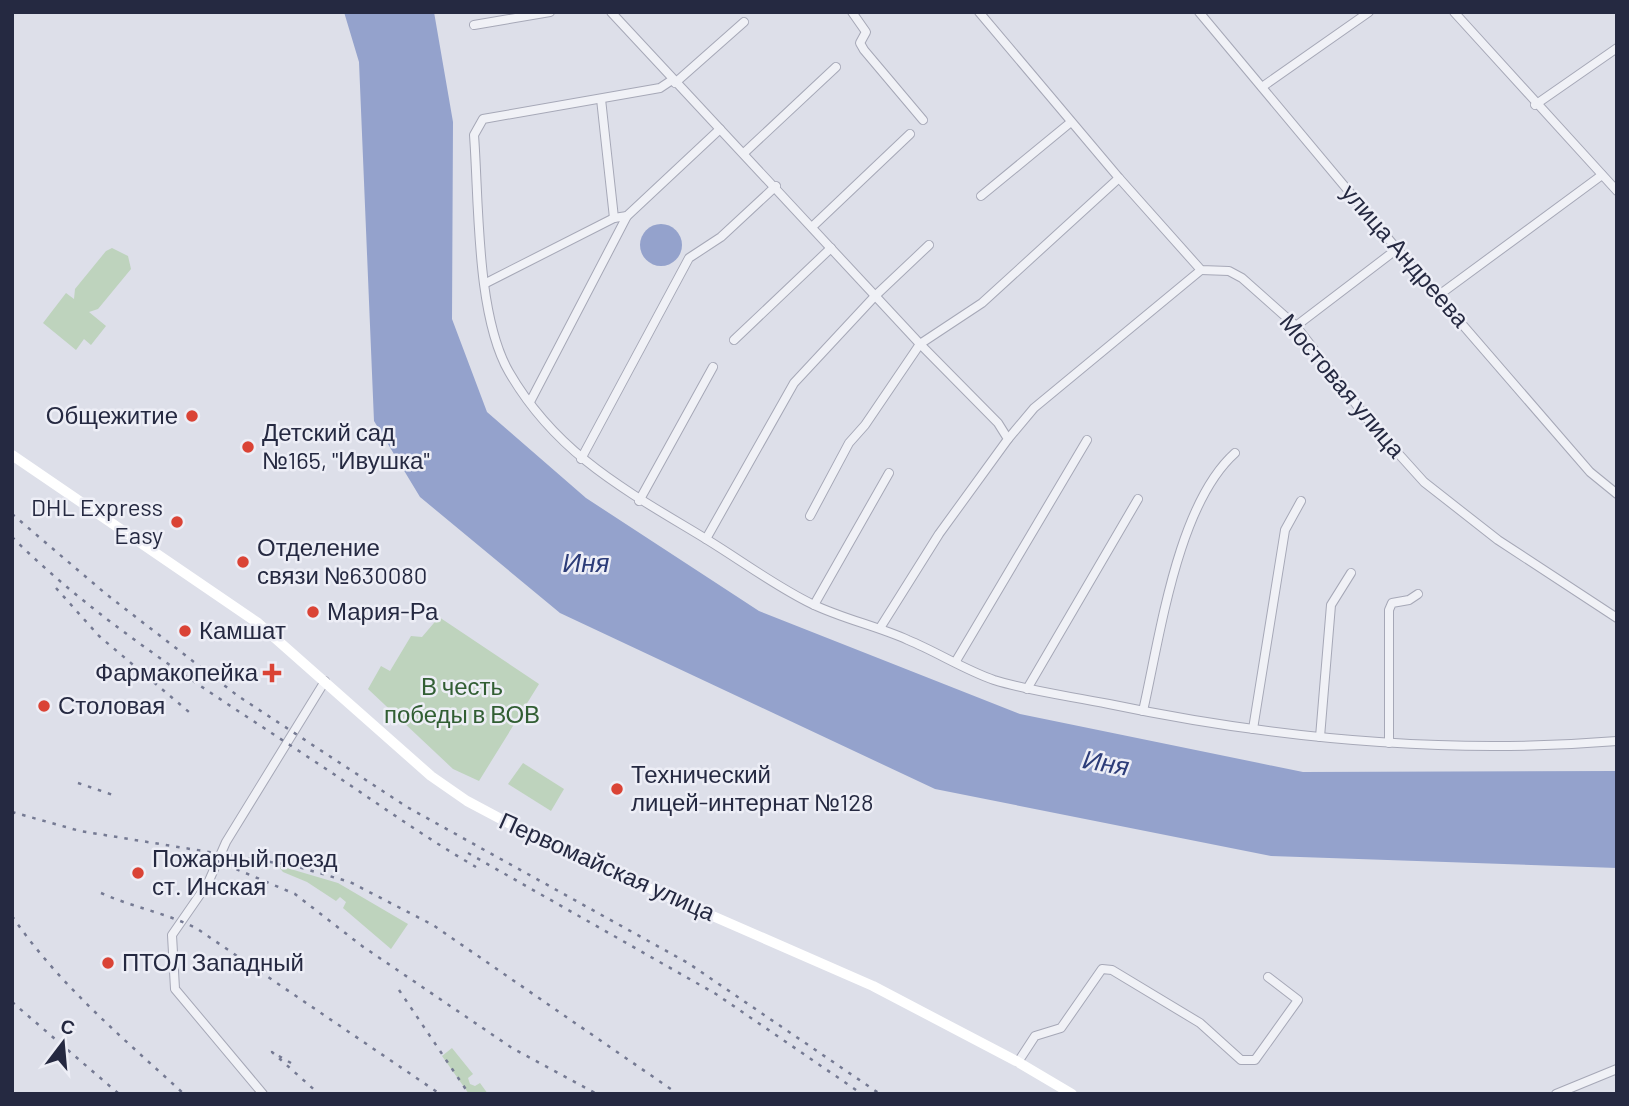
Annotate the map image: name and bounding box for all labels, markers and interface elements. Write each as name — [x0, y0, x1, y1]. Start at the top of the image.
street label: улица Андреева — [1336, 178, 1477, 333]
street label: Мостовая улица — [1274, 307, 1412, 464]
place label: Общежитие — [46, 400, 178, 429]
marker: Общежитие — [184, 408, 200, 424]
place label: Детский сад №165, "Ивушка" — [262, 417, 430, 474]
marker: Детский сад №165, "Ивушка" — [240, 439, 256, 455]
place label: DHL Express Easy — [31, 492, 163, 549]
marker: DHL Express Easy — [169, 514, 185, 530]
place label: Отделение связи №630080 — [257, 532, 427, 589]
water label: Иня — [563, 546, 610, 577]
marker: Отделение связи №630080 — [235, 554, 251, 570]
place label: Мария-Ра — [327, 596, 439, 625]
marker: Мария-Ра — [305, 604, 321, 620]
place label: Камшат — [199, 615, 286, 644]
marker: Камшат — [177, 623, 193, 639]
place label: Фармакопейка — [95, 657, 259, 686]
marker: Фармакопейка — [264, 665, 280, 681]
park label: В честь победы в ВОВ — [384, 671, 540, 728]
place label: Столовая — [58, 690, 165, 719]
marker: Столовая — [36, 698, 52, 714]
water label: Иня — [1081, 742, 1132, 781]
place label: Технический лицей-интернат №128 — [631, 759, 874, 816]
marker: Технический лицей-интернат №128 — [609, 781, 625, 797]
street label: Первомайская улица — [495, 805, 721, 927]
place label: Пожарный поезд ст. Инская — [152, 843, 337, 900]
marker: Пожарный поезд ст. Инская — [130, 865, 146, 881]
place label: ПТОЛ Западный — [122, 947, 304, 976]
marker: ПТОЛ Западный — [100, 955, 116, 971]
north arrow — [28, 1008, 98, 1078]
text: С — [58, 1013, 78, 1039]

